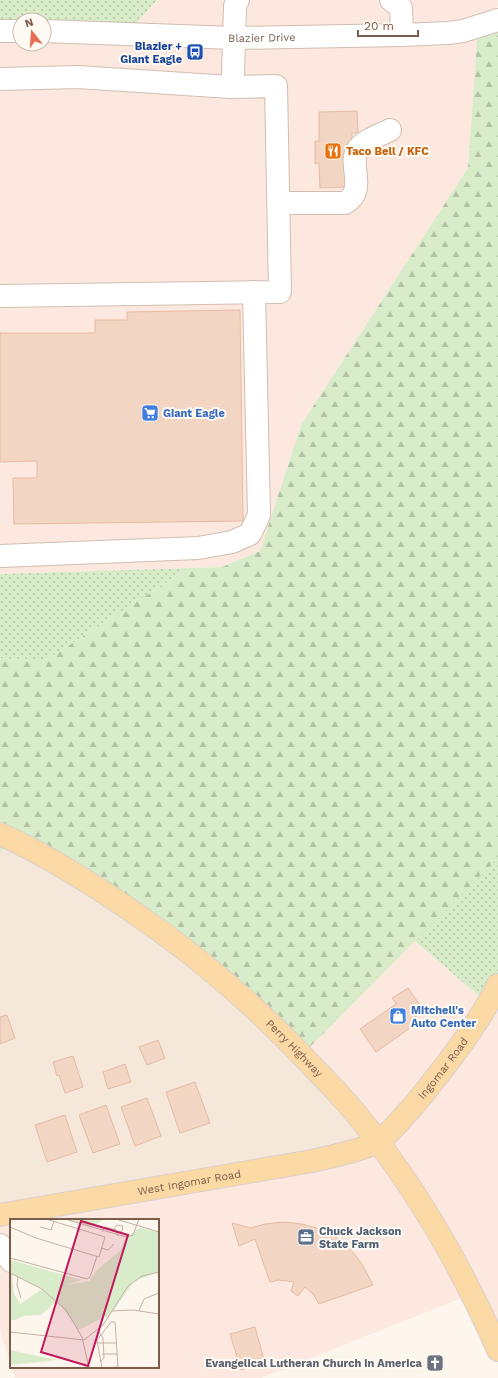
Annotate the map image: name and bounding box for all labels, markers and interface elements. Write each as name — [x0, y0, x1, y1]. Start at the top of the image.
north arrow — [12, 12, 52, 52]
scale bar — [358, 12, 418, 38]
text: N — [23, 16, 35, 30]
text: 20 m — [364, 19, 394, 33]
street label: Blazier Drive — [228, 30, 296, 45]
place label: Blazier + Giant Eagle — [120, 40, 182, 66]
bus stop icon: Blazier + Giant Eagle — [185, 42, 205, 62]
restaurant icon: Taco Bell / KFC — [323, 141, 343, 161]
place label: Taco Bell / KFC — [346, 145, 429, 158]
supermarket icon: Giant Eagle — [140, 403, 160, 423]
place label: Giant Eagle — [163, 407, 225, 420]
place label: Mitchell's Auto Center — [411, 1004, 477, 1030]
shop icon: Mitchell's Auto Center — [388, 1006, 408, 1026]
street label: Perry Highway — [263, 1017, 326, 1080]
street label: Ingomar Road — [415, 1035, 471, 1102]
street label: West Ingomar Road — [136, 1167, 242, 1198]
inset map — [10, 1219, 159, 1368]
place label: Chuck Jackson State Farm — [319, 1225, 402, 1251]
office icon: Chuck Jackson State Farm — [296, 1227, 316, 1247]
church icon: Evangelical Lutheran Church in America — [425, 1353, 445, 1373]
place label: Evangelical Lutheran Church in America — [205, 1357, 423, 1370]

